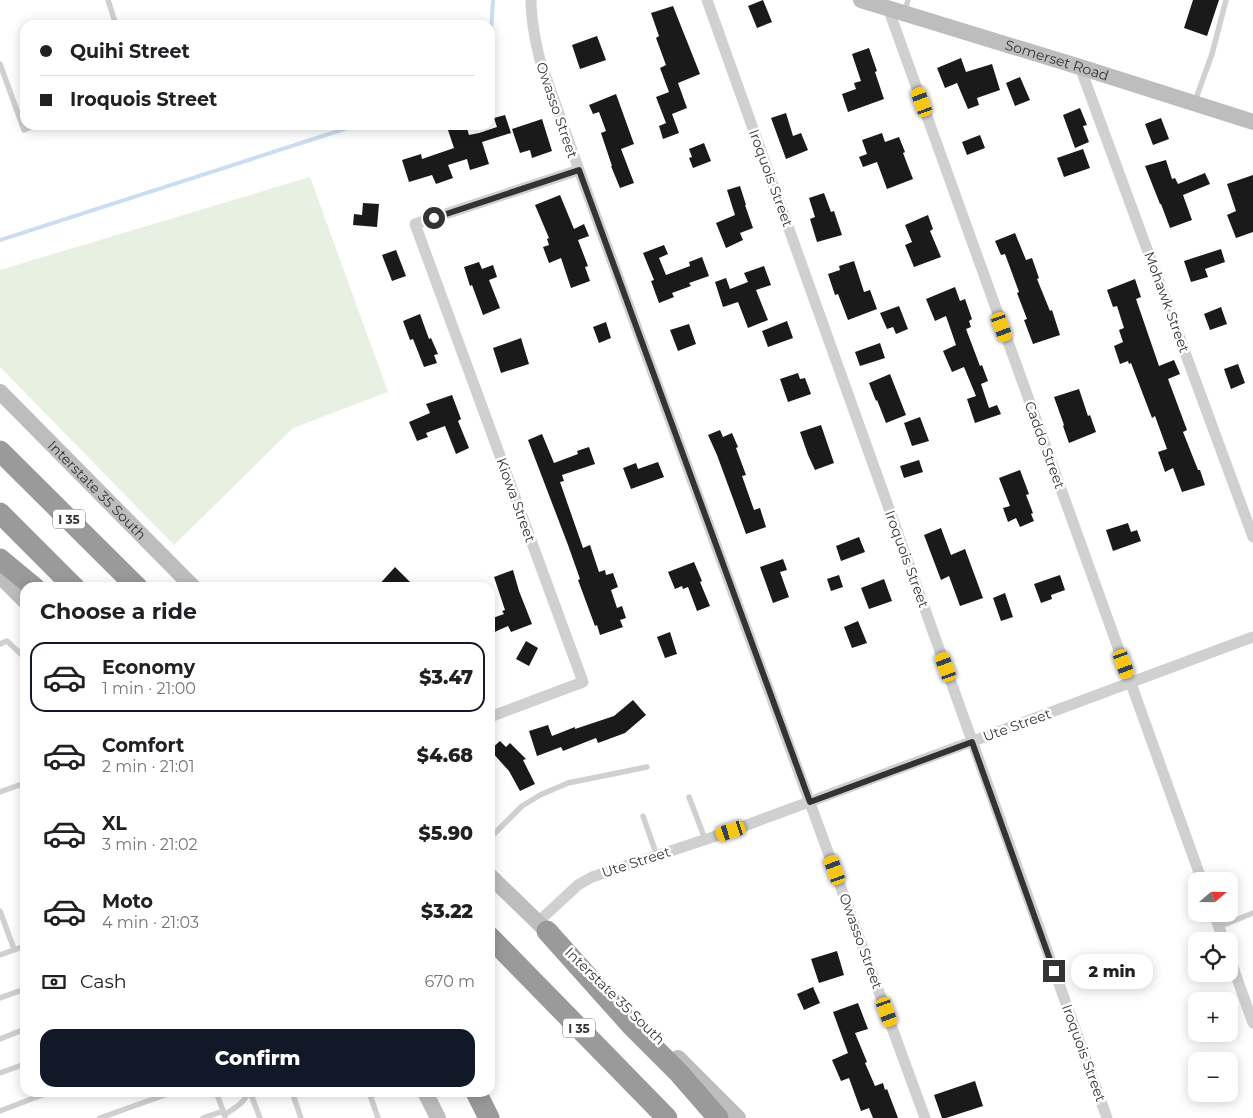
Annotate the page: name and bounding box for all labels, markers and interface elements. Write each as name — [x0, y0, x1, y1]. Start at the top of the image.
street label: Somerset Road — [1003, 36, 1111, 85]
text: Quihi Street — [70, 40, 190, 63]
street label: Owasso Street — [532, 60, 582, 161]
car — [909, 85, 934, 119]
text: Iroquois Street — [70, 88, 217, 111]
street label: Iroquois Street — [745, 127, 797, 230]
route start — [423, 207, 445, 229]
street label: Mohawk Street — [1140, 249, 1194, 355]
car — [989, 310, 1014, 344]
street label: Caddo Street — [1021, 399, 1069, 492]
street label: Interstate 35 South — [44, 437, 150, 544]
street label: Kiowa Street — [492, 455, 540, 545]
street label: Iroquois Street — [881, 508, 933, 611]
road number: I 35 — [53, 509, 85, 528]
text: Choose a ride — [40, 598, 197, 625]
car — [1111, 647, 1136, 681]
car — [933, 650, 958, 684]
icon: car — [42, 655, 87, 700]
text: Economy — [102, 656, 195, 679]
text: $3.47 — [419, 666, 473, 689]
text: 1 min · 21:00 — [102, 679, 196, 698]
street label: Ute Street — [981, 704, 1054, 746]
icon: car — [42, 733, 87, 778]
text: Comfort — [102, 734, 184, 757]
text: $4.68 — [417, 744, 473, 767]
text: 2 min · 21:01 — [102, 757, 194, 776]
icon: car — [42, 811, 87, 856]
text: XL — [102, 812, 127, 835]
car — [714, 819, 747, 843]
text: $5.90 — [418, 822, 473, 845]
text: 3 min · 21:02 — [102, 835, 198, 854]
street label: Ute Street — [599, 842, 673, 882]
car — [822, 853, 847, 887]
north arrow — [1188, 872, 1238, 922]
map controls — [1188, 872, 1238, 1102]
icon: car — [42, 889, 87, 934]
text: Moto — [102, 890, 153, 913]
street label: Owasso Street — [835, 891, 887, 992]
text: $3.22 — [421, 900, 473, 923]
text: 4 min · 21:03 — [102, 913, 199, 932]
button: locate — [1188, 932, 1238, 982]
street label: Interstate 35 South — [561, 944, 669, 1048]
callout: 2 min — [1072, 954, 1154, 988]
route end — [1043, 960, 1065, 982]
text: 2 min — [1088, 962, 1136, 981]
icon: cash — [40, 968, 68, 996]
text: Cash — [80, 970, 127, 993]
text: 670 m — [425, 972, 475, 991]
button: + — [1188, 992, 1238, 1042]
car — [874, 995, 899, 1029]
street label: Iroquois Street — [1058, 1002, 1110, 1105]
road number: I 35 — [563, 1018, 595, 1038]
button: Confirm — [40, 1029, 475, 1087]
button: − — [1188, 1052, 1238, 1102]

